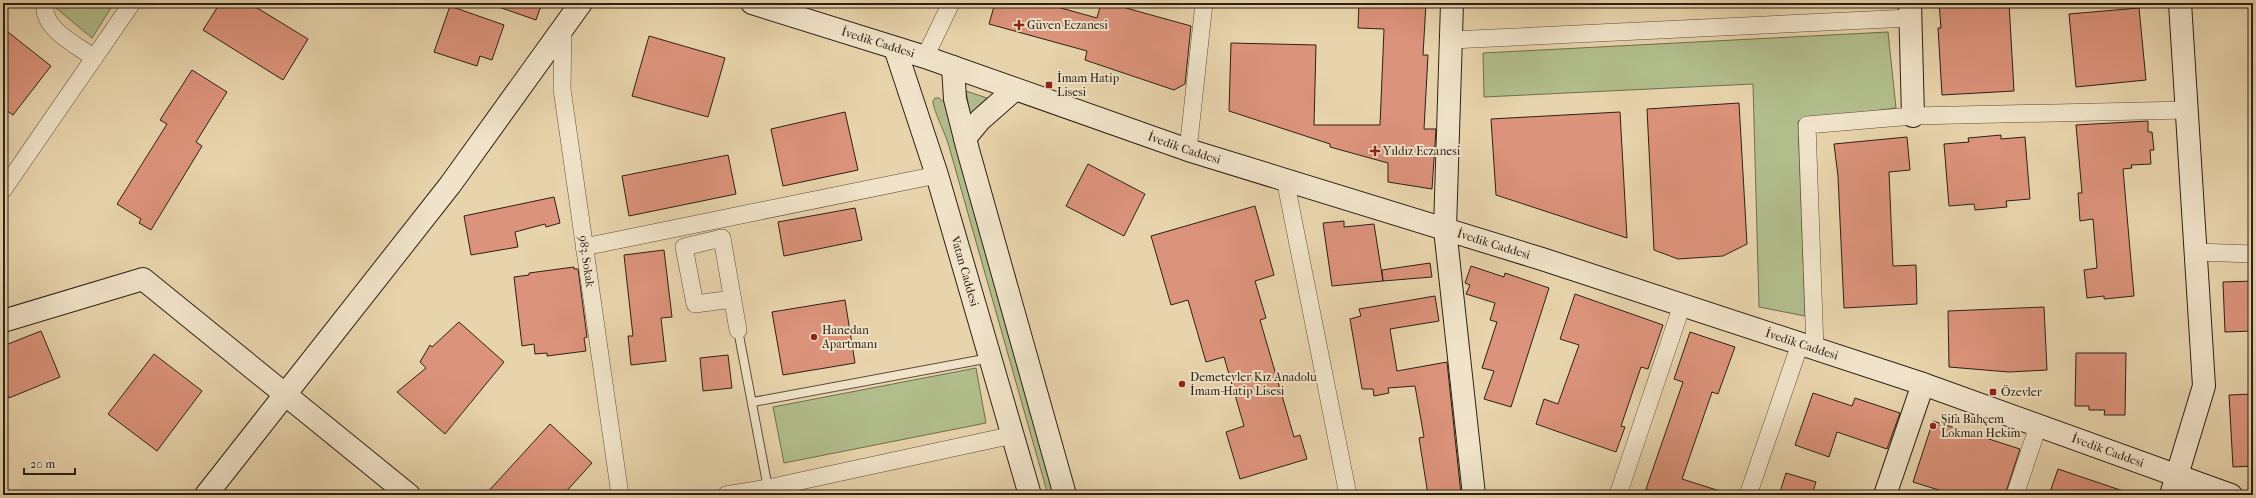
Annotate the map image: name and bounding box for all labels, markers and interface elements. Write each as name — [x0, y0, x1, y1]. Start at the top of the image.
place label: Güven Eczanesi — [1027, 18, 1108, 32]
marker: Güven Eczanesi — [1014, 20, 1024, 30]
street label: İvedik Caddesi — [840, 23, 917, 60]
place label: İmam Hatip Lisesi — [1057, 70, 1120, 99]
marker: İmam Hatip Lisesi — [1044, 80, 1054, 90]
street label: İvedik Caddesi — [1146, 128, 1223, 167]
place label: Yıldız Eczanesi — [1382, 144, 1461, 158]
marker: Yıldız Eczanesi — [1370, 146, 1380, 156]
street label: İvedik Caddesi — [1455, 225, 1532, 262]
street label: Vatan Caddesi — [948, 233, 982, 309]
street label: 983. Sokak — [576, 234, 597, 289]
place label: Hanedan Apartmanı — [821, 323, 878, 351]
street label: İvedik Caddesi — [1764, 325, 1840, 363]
marker: Hanedan Apartmanı — [809, 332, 819, 342]
place label: Demetevler Kız Anadolu İmam-Hatip Lisesi — [1190, 370, 1317, 398]
marker: Demetevler Kız Anadolu İmam-Hatip Lisesi — [1177, 379, 1187, 389]
place label: Özevler — [2001, 384, 2043, 399]
marker: Özevler — [1988, 387, 1998, 397]
place label: Şifa Bahçem Lokman Hekim — [1941, 412, 2021, 440]
marker: Şifa Bahçem Lokman Hekim — [1928, 421, 1938, 431]
street label: İvedik Caddesi — [2070, 430, 2146, 470]
scale bar — [24, 450, 75, 476]
text: 20 m — [30, 457, 55, 471]

